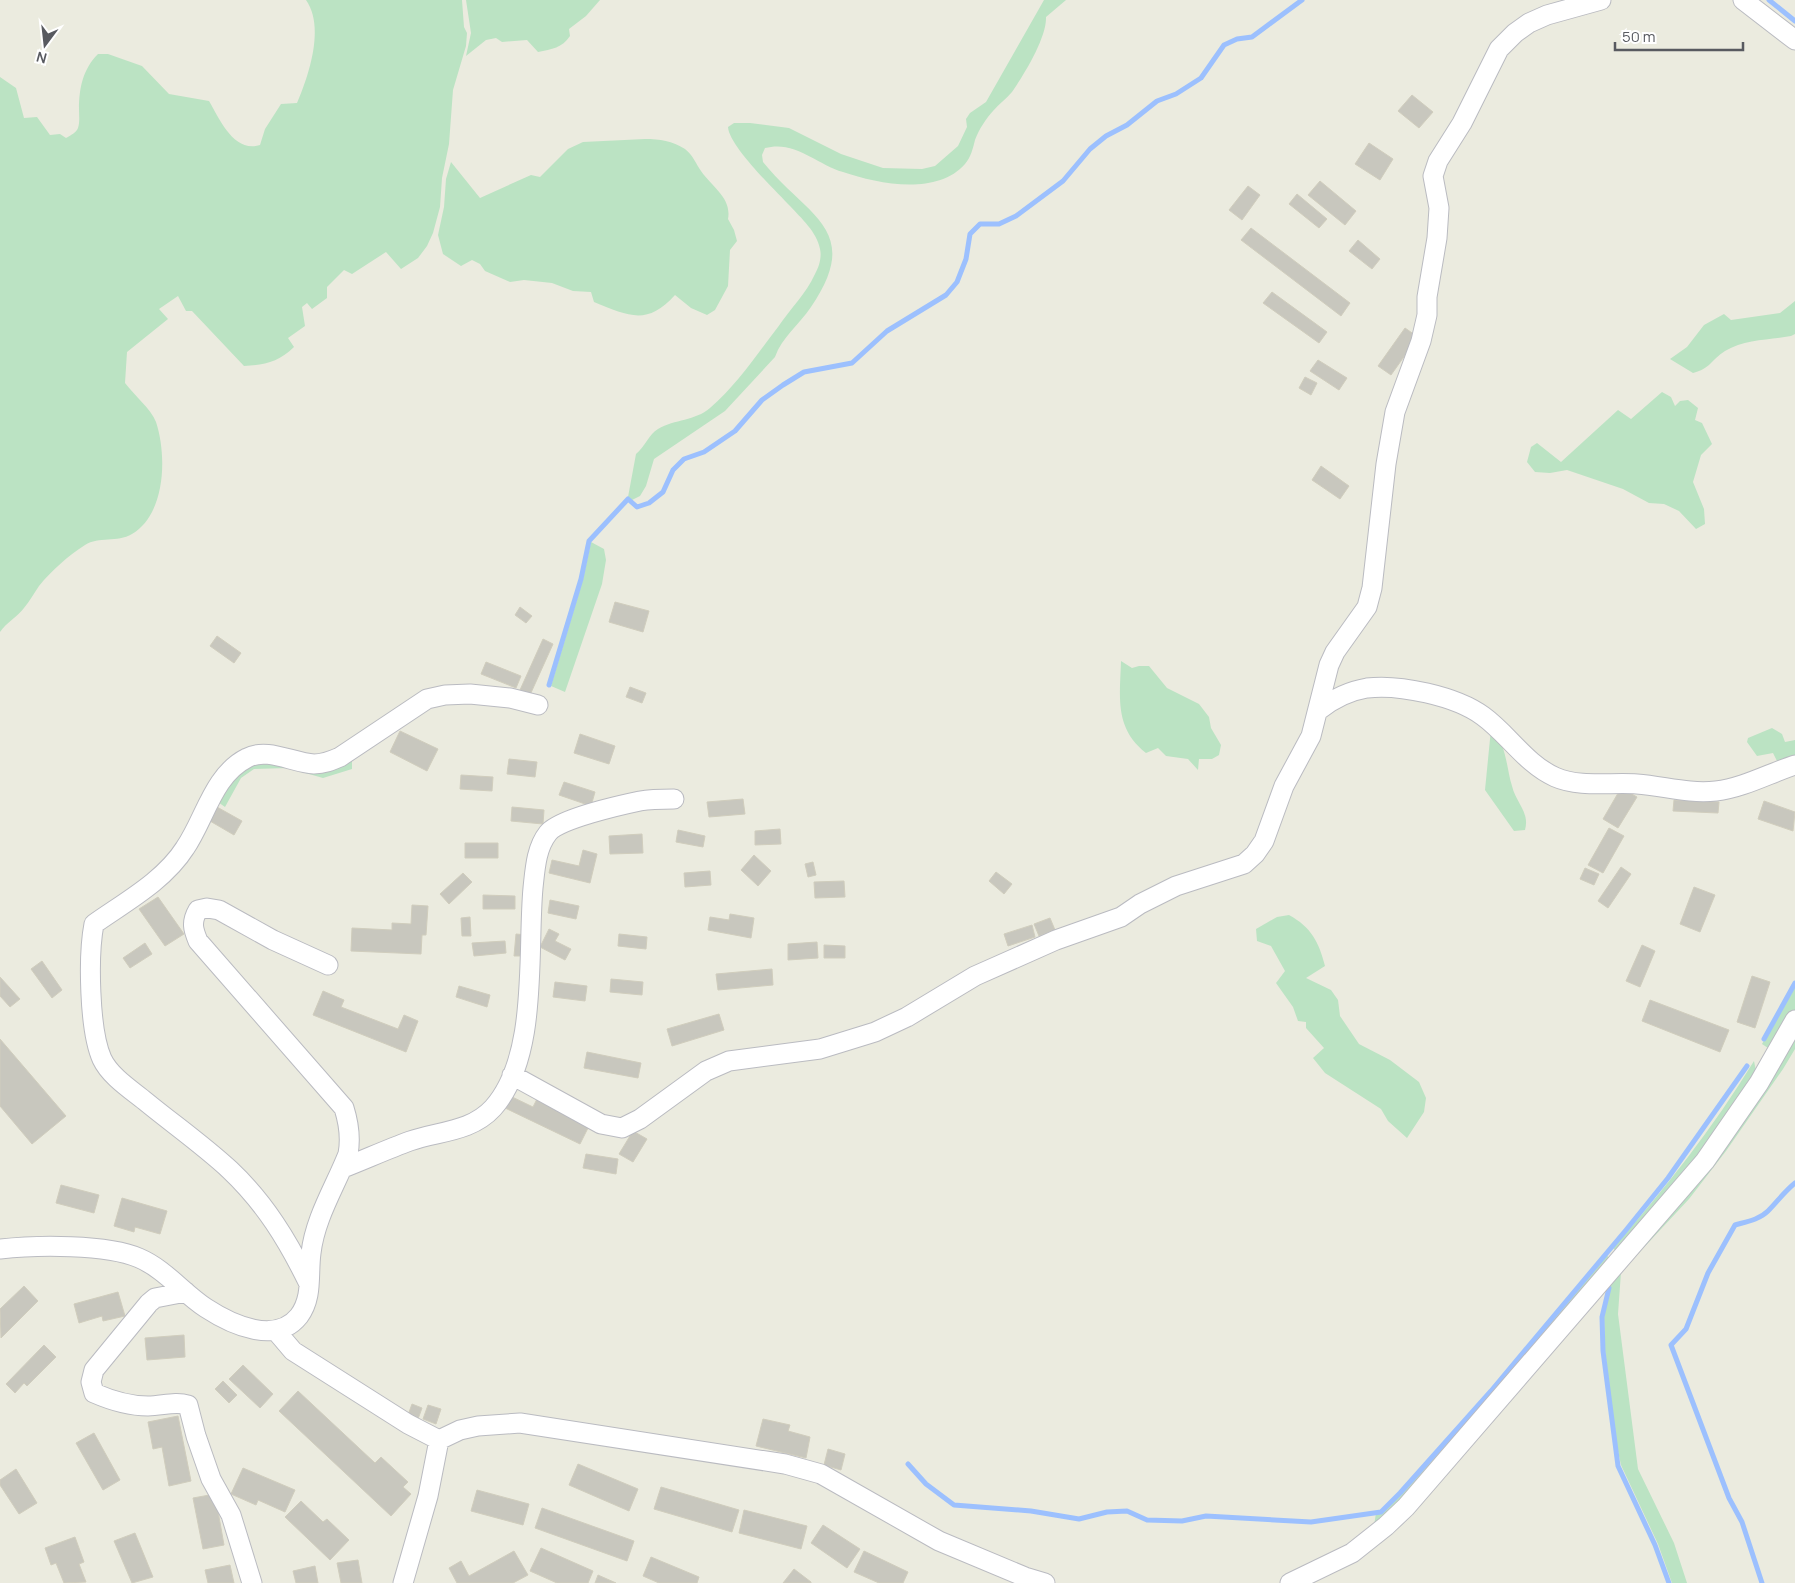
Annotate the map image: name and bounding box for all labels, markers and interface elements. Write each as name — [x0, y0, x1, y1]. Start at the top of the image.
north arrow — [20, 20, 70, 70]
scale bar — [1615, 20, 1742, 52]
text: 50 m — [1622, 26, 1656, 47]
text: N — [34, 48, 49, 69]

